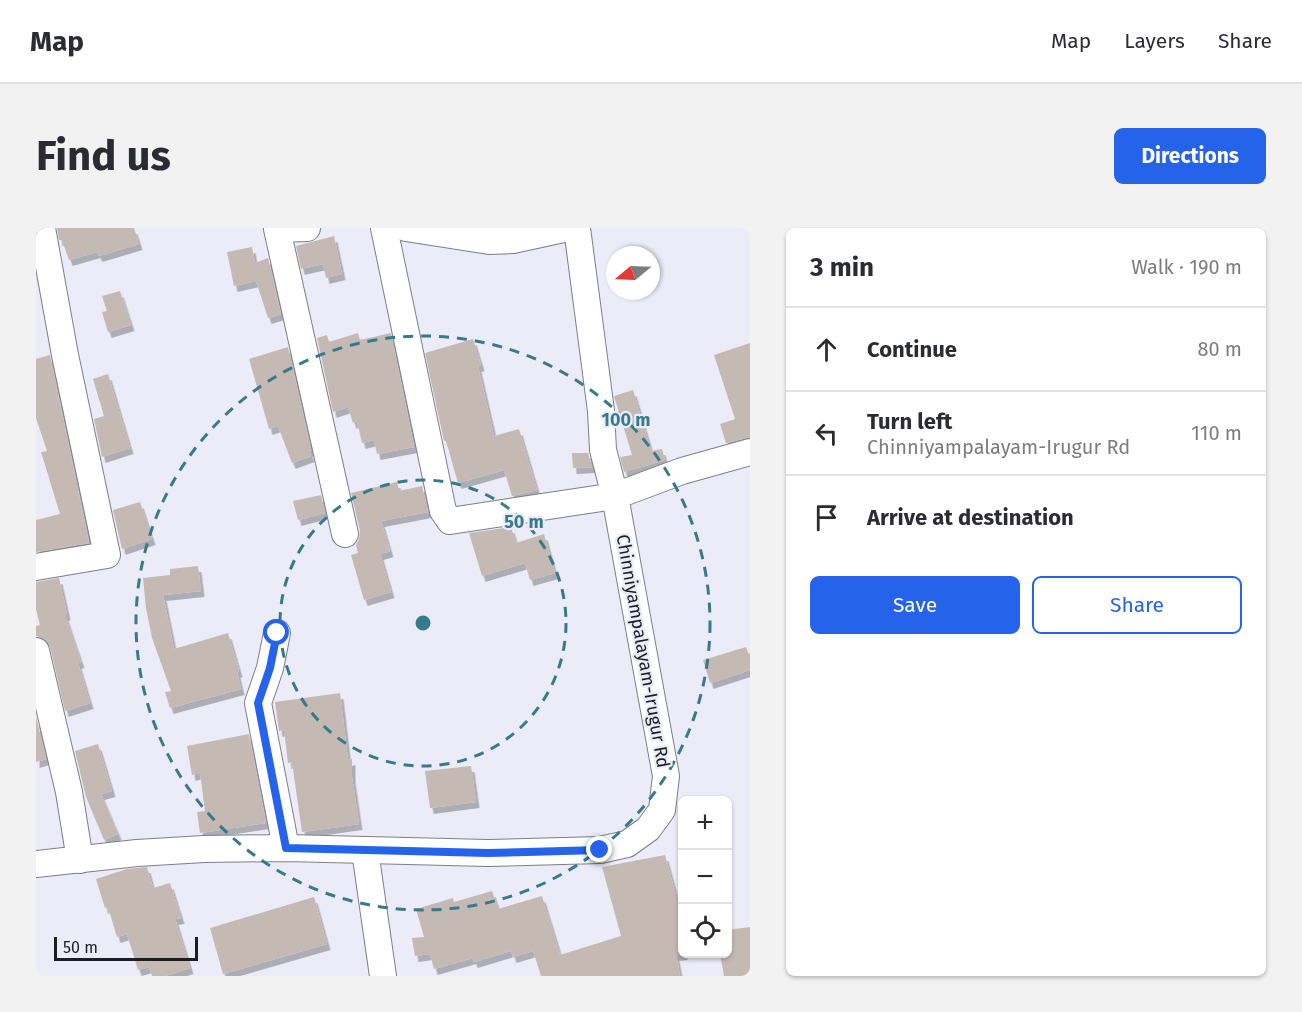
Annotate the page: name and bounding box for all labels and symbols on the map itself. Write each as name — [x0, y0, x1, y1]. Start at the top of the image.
north arrow — [606, 246, 660, 300]
text: 100 m — [602, 409, 650, 431]
text: 50 m — [504, 511, 544, 533]
street label: Chinniyampalayam-Irugur Rd — [612, 532, 674, 770]
centre of rings — [413, 613, 433, 633]
route start — [263, 619, 289, 645]
route end — [586, 836, 612, 862]
scale bar — [54, 934, 198, 962]

